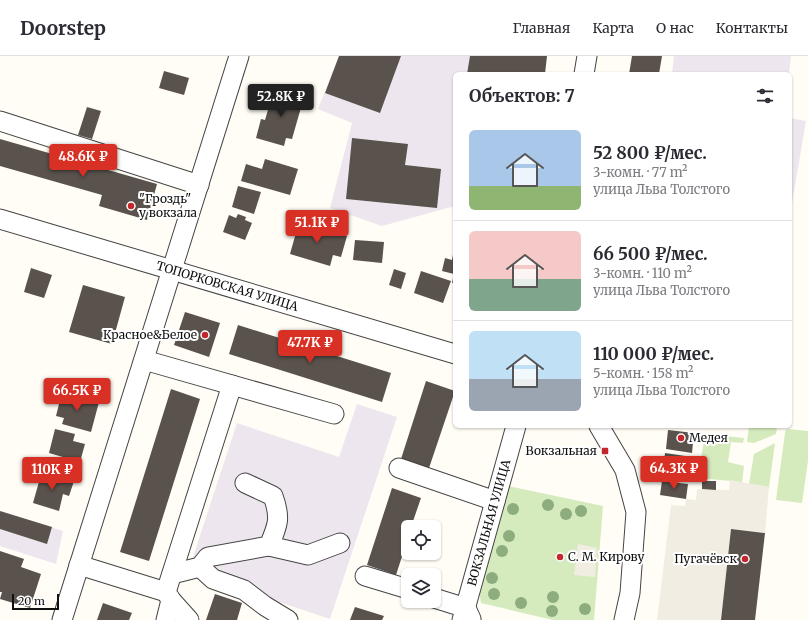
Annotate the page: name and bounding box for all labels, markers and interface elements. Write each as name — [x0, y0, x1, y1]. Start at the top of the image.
text: Doorstep — [20, 16, 106, 40]
text: Главная — [512, 19, 570, 37]
text: Карта — [592, 19, 634, 37]
text: О нас — [656, 19, 694, 37]
text: Контакты — [716, 19, 788, 37]
pin: 52.8K ₽ — [244, 84, 318, 118]
text: Объектов: 7 — [469, 85, 575, 107]
icon: filters — [754, 85, 776, 107]
text: 52.8K ₽ — [257, 88, 305, 105]
text: 52 800 ₽/мес. — [593, 142, 707, 164]
pin: 48.6K ₽ — [46, 144, 120, 178]
icon: home — [501, 146, 549, 194]
text: 48.6K ₽ — [58, 148, 108, 165]
text: 3-комн. · 77 m² — [593, 164, 688, 181]
text: улица Льва Толстого — [593, 181, 730, 198]
place label: "Гроздь" у вокзала — [139, 191, 198, 220]
marker: "Гроздь" у вокзала — [126, 201, 136, 211]
pin: 51.1K ₽ — [280, 210, 354, 244]
text: 51.1K ₽ — [295, 214, 339, 231]
text: 66 500 ₽/мес. — [593, 243, 708, 265]
icon: home — [501, 247, 549, 295]
street label: ТОПОРКОВСКАЯ УЛИЦА — [155, 258, 301, 314]
text: 3-комн. · 110 m² — [593, 265, 692, 282]
text: улица Льва Толстого — [593, 282, 730, 299]
place label: Красное&Белое — [103, 327, 197, 342]
marker: Красное&Белое — [200, 330, 210, 340]
pin: 47.7K ₽ — [273, 330, 347, 364]
text: 47.7K ₽ — [287, 334, 333, 351]
text: 110 000 ₽/мес. — [593, 343, 714, 365]
icon: home — [501, 347, 549, 395]
text: 5-комн. · 158 m² — [593, 365, 693, 382]
pin: 66.5K ₽ — [40, 378, 114, 412]
text: 66.5K ₽ — [53, 382, 101, 399]
text: улица Льва Толстого — [593, 382, 730, 399]
place label: Медея — [689, 430, 728, 445]
marker: Медея — [676, 433, 686, 443]
place label: Вокзальная — [526, 443, 597, 458]
marker: Вокзальная — [600, 446, 610, 456]
pin: 64.3K ₽ — [637, 456, 711, 490]
pin: 110K ₽ — [19, 457, 85, 491]
street label: ВОКЗАЛЬНАЯ УЛИЦА — [464, 457, 514, 588]
text: 64.3K ₽ — [649, 460, 699, 477]
text: 110K ₽ — [31, 461, 73, 478]
map controls — [401, 520, 441, 608]
button: locate — [401, 520, 441, 560]
place label: С. М. Кирову — [568, 549, 645, 564]
place label: Пугачёвск — [674, 551, 737, 566]
marker: С. М. Кирову — [555, 552, 565, 562]
marker: Пугачёвск — [740, 554, 750, 564]
button: layers — [401, 568, 441, 608]
scale bar — [12, 592, 59, 611]
text: 20 m — [18, 594, 45, 608]

